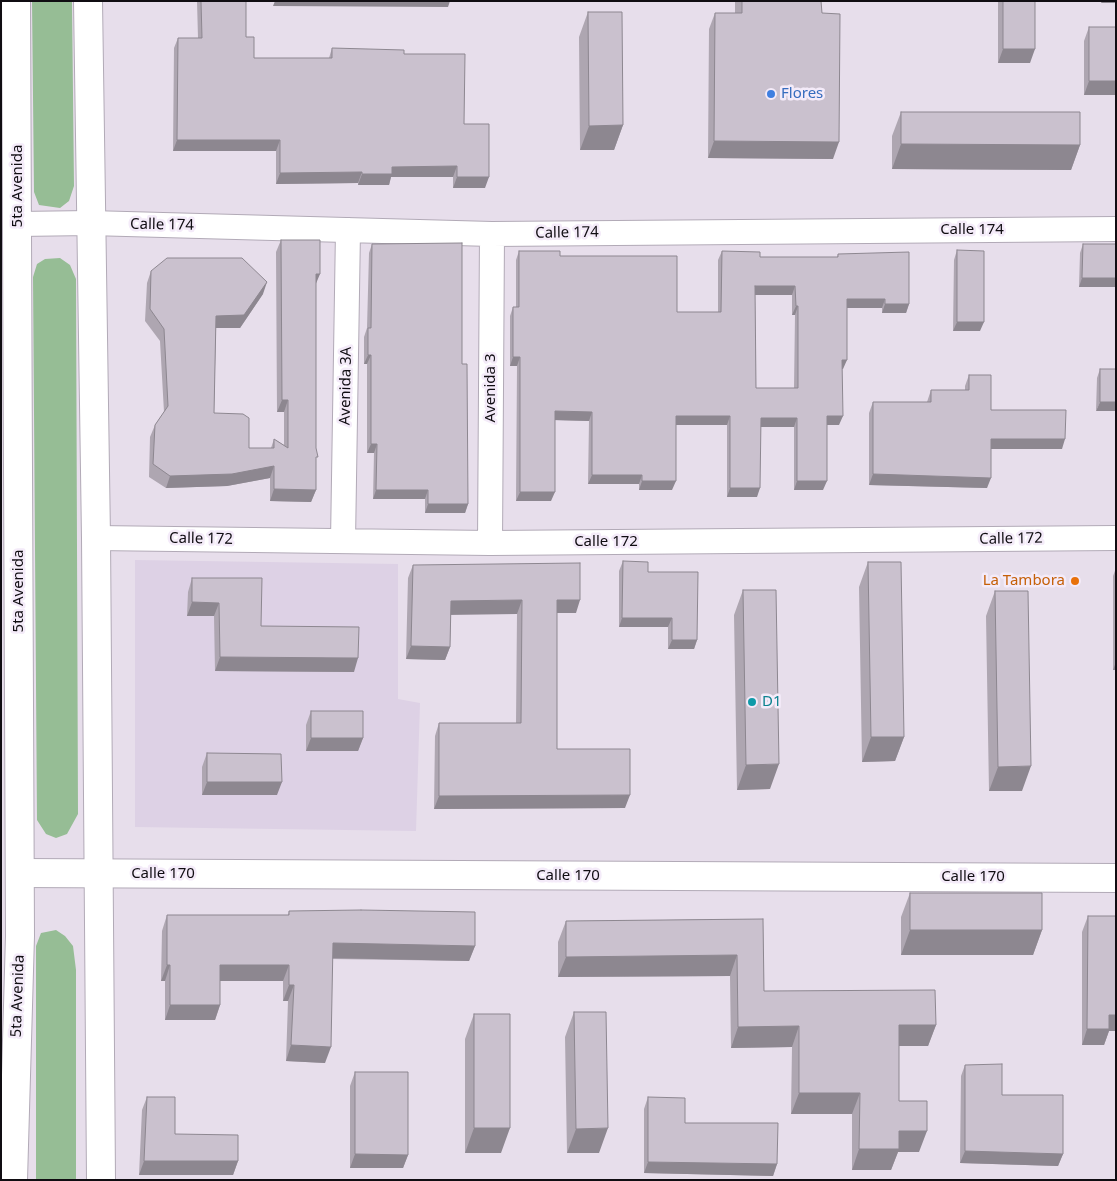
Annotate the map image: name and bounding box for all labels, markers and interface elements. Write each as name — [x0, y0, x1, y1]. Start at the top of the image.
place label: Flores — [781, 85, 823, 103]
marker: Flores — [765, 88, 777, 100]
street label: 5ta Avenida — [9, 145, 27, 227]
street label: Calle 174 — [130, 215, 194, 235]
street label: Calle 174 — [940, 221, 1004, 239]
street label: Calle 174 — [535, 223, 599, 243]
street label: Avenida 3A — [336, 347, 356, 425]
street label: Avenida 3 — [482, 354, 500, 422]
street label: Calle 172 — [169, 529, 233, 549]
street label: Calle 172 — [979, 529, 1043, 549]
street label: Calle 172 — [574, 533, 638, 551]
street label: 5ta Avenida — [10, 550, 28, 632]
place label: La Tambora — [983, 572, 1065, 590]
marker: La Tambora — [1069, 575, 1081, 587]
place label: D1 — [762, 693, 782, 711]
marker: D1 — [746, 696, 758, 708]
street label: Calle 170 — [131, 865, 195, 883]
street label: Calle 170 — [536, 867, 600, 885]
street label: Calle 170 — [941, 868, 1005, 886]
street label: 5ta Avenida — [8, 954, 28, 1038]

